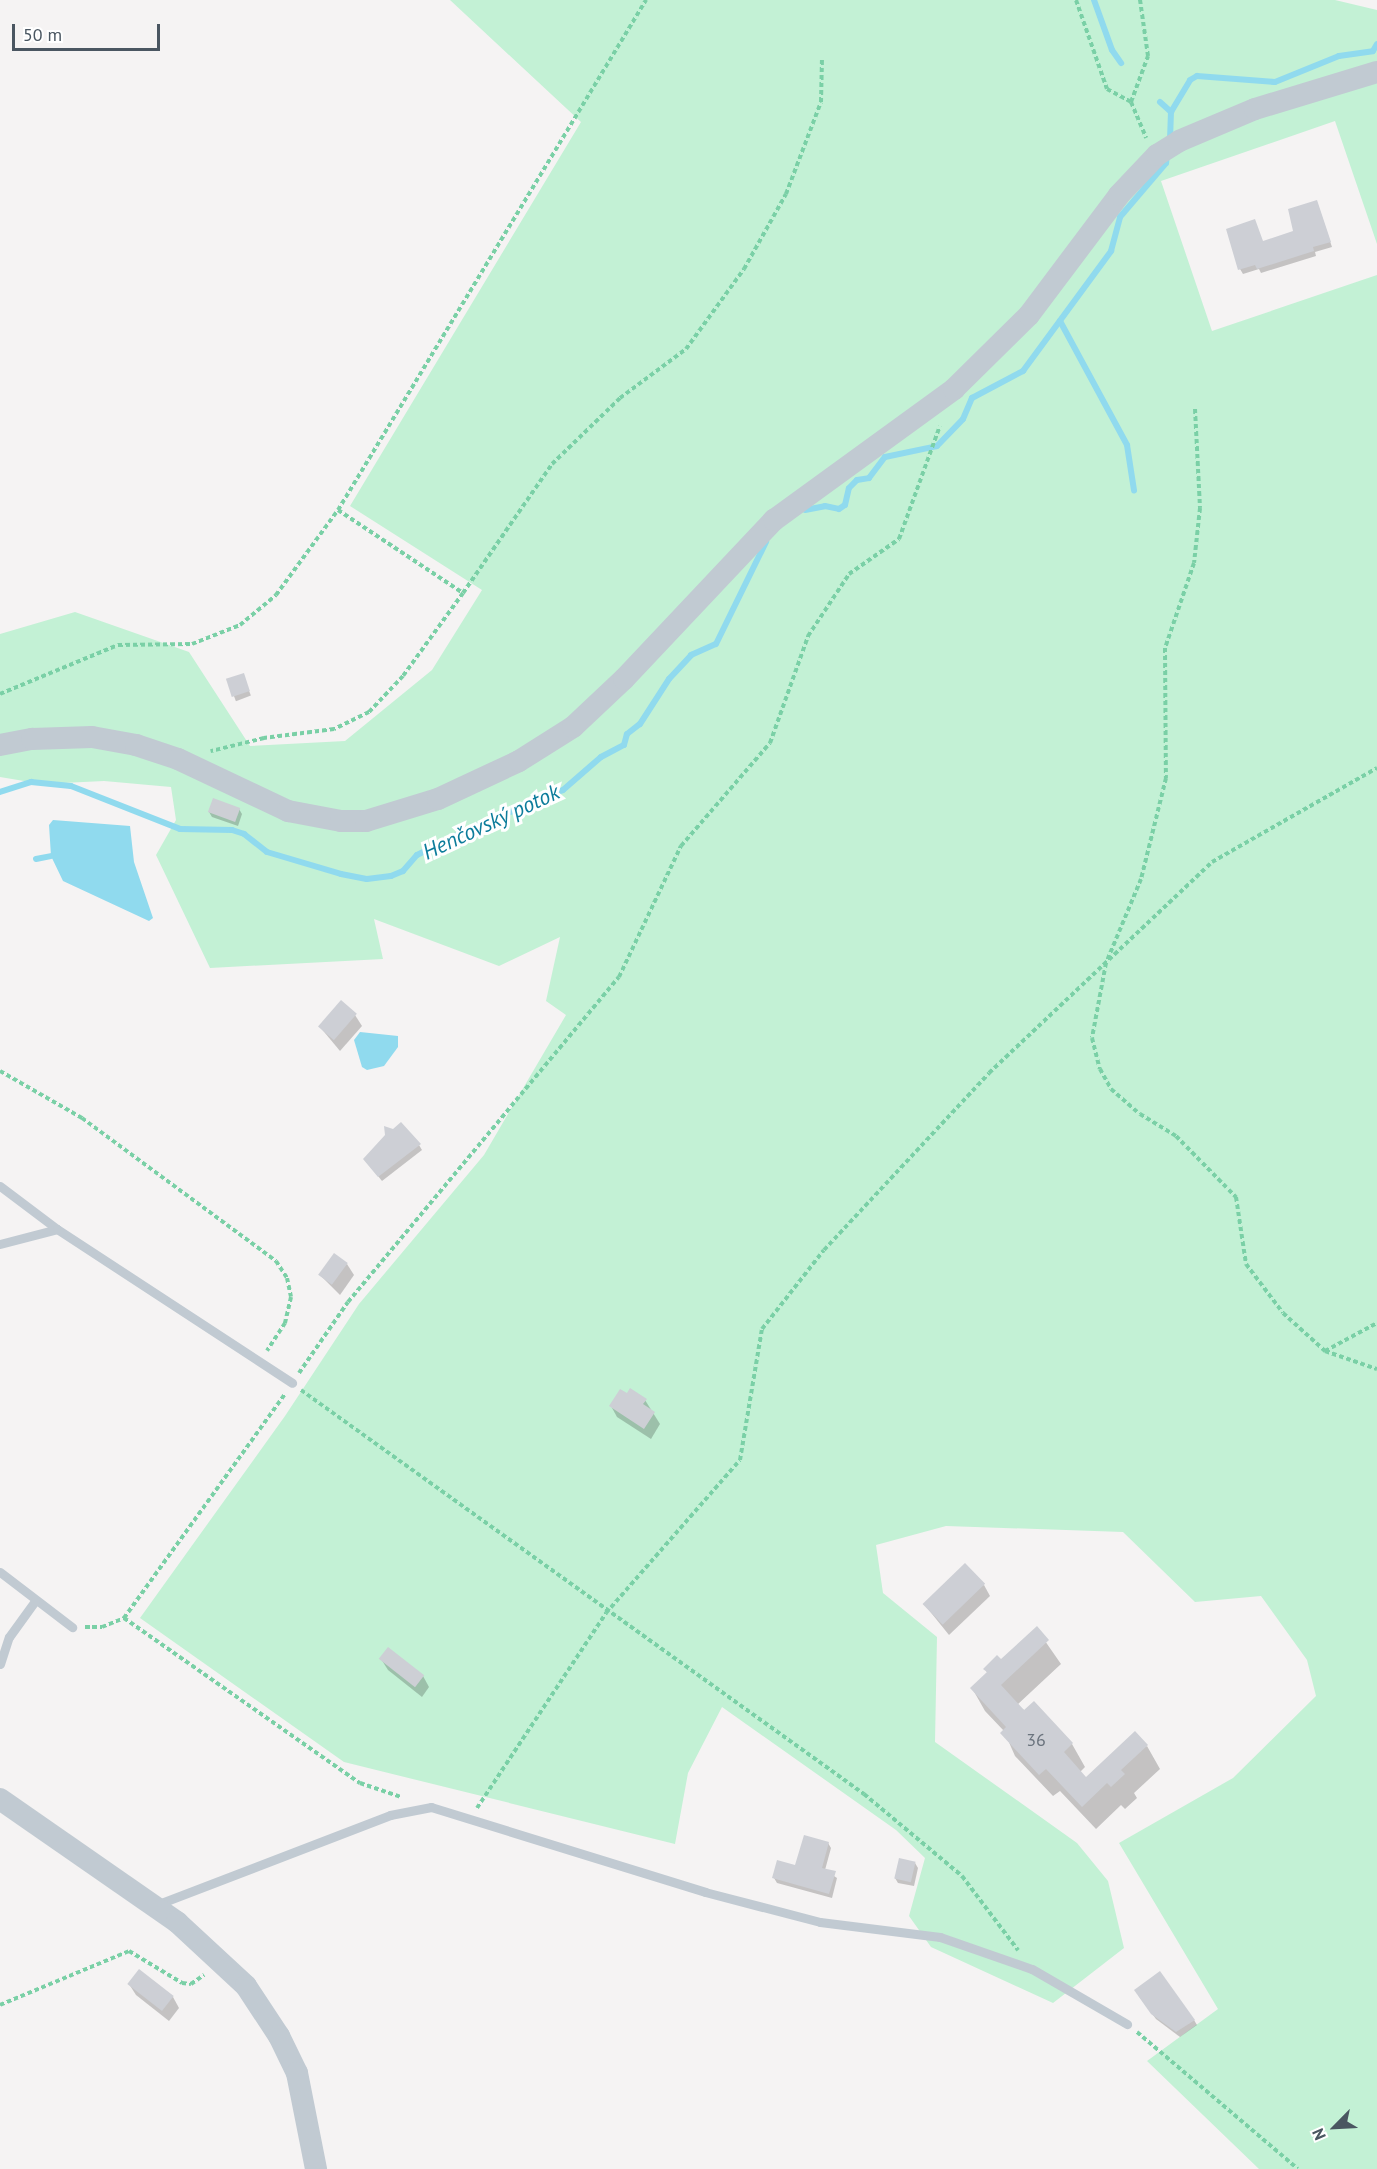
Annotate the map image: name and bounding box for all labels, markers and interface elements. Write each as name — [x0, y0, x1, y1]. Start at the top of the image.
scale bar — [15, 12, 164, 50]
text: 50 m — [23, 23, 62, 46]
water label: Henčovský potok — [418, 779, 564, 865]
house number: 36 — [1026, 1729, 1046, 1751]
north arrow — [1305, 2097, 1365, 2157]
text: N — [1307, 2125, 1330, 2143]

